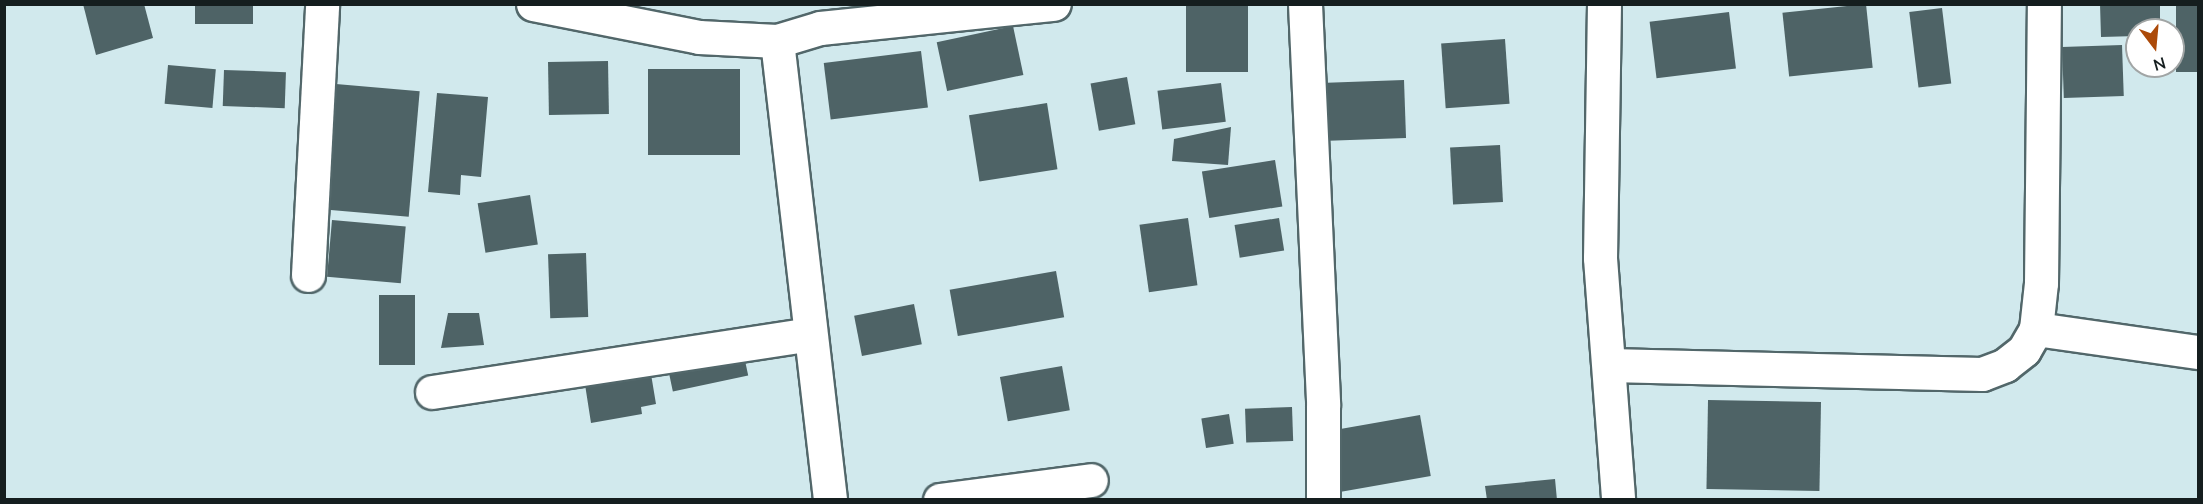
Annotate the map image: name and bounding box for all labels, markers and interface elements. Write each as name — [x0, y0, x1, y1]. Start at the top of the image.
north arrow — [2125, 18, 2185, 78]
text: N — [2151, 51, 2168, 76]

